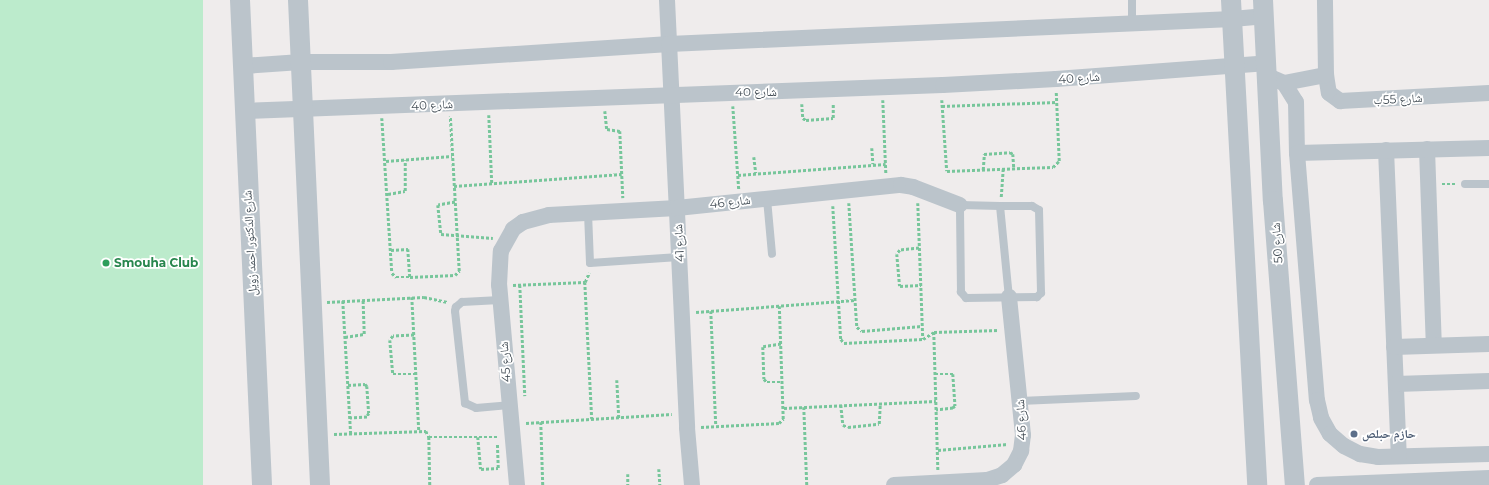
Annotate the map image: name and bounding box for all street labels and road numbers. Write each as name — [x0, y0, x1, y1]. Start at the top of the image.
street label: شارع 40 — [1058, 69, 1100, 87]
street label: شارع 40 — [735, 85, 777, 99]
street label: شارع 55ب — [1373, 91, 1423, 107]
street label: شارع 40 — [411, 97, 453, 113]
street label: شارع الدكتور احمد زويل — [240, 190, 260, 296]
street label: شارع 46 — [709, 193, 751, 211]
street label: شارع 50 — [1268, 222, 1286, 264]
street label: شارع 41 — [671, 224, 687, 262]
street label: شارع 45 — [496, 341, 514, 383]
street label: شارع 46 — [1013, 399, 1029, 441]

